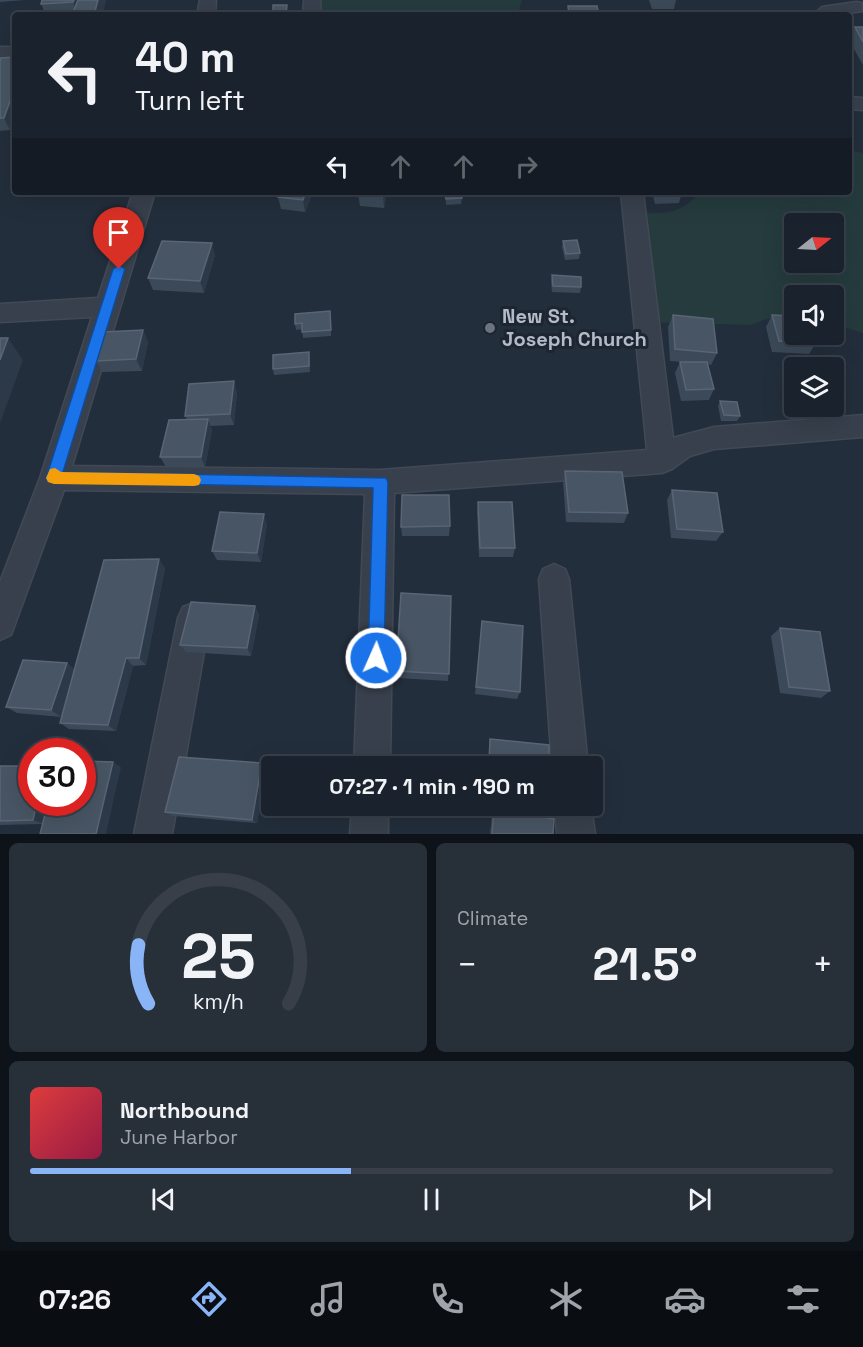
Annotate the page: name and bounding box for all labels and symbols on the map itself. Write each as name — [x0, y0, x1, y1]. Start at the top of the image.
pin — [93, 207, 144, 269]
north arrow — [784, 213, 844, 273]
place label: New St. Joseph Church — [502, 303, 647, 352]
marker: New St. Joseph Church — [483, 321, 497, 335]
position arrow — [344, 626, 408, 690]
speed limit sign: 30 — [18, 738, 96, 816]

